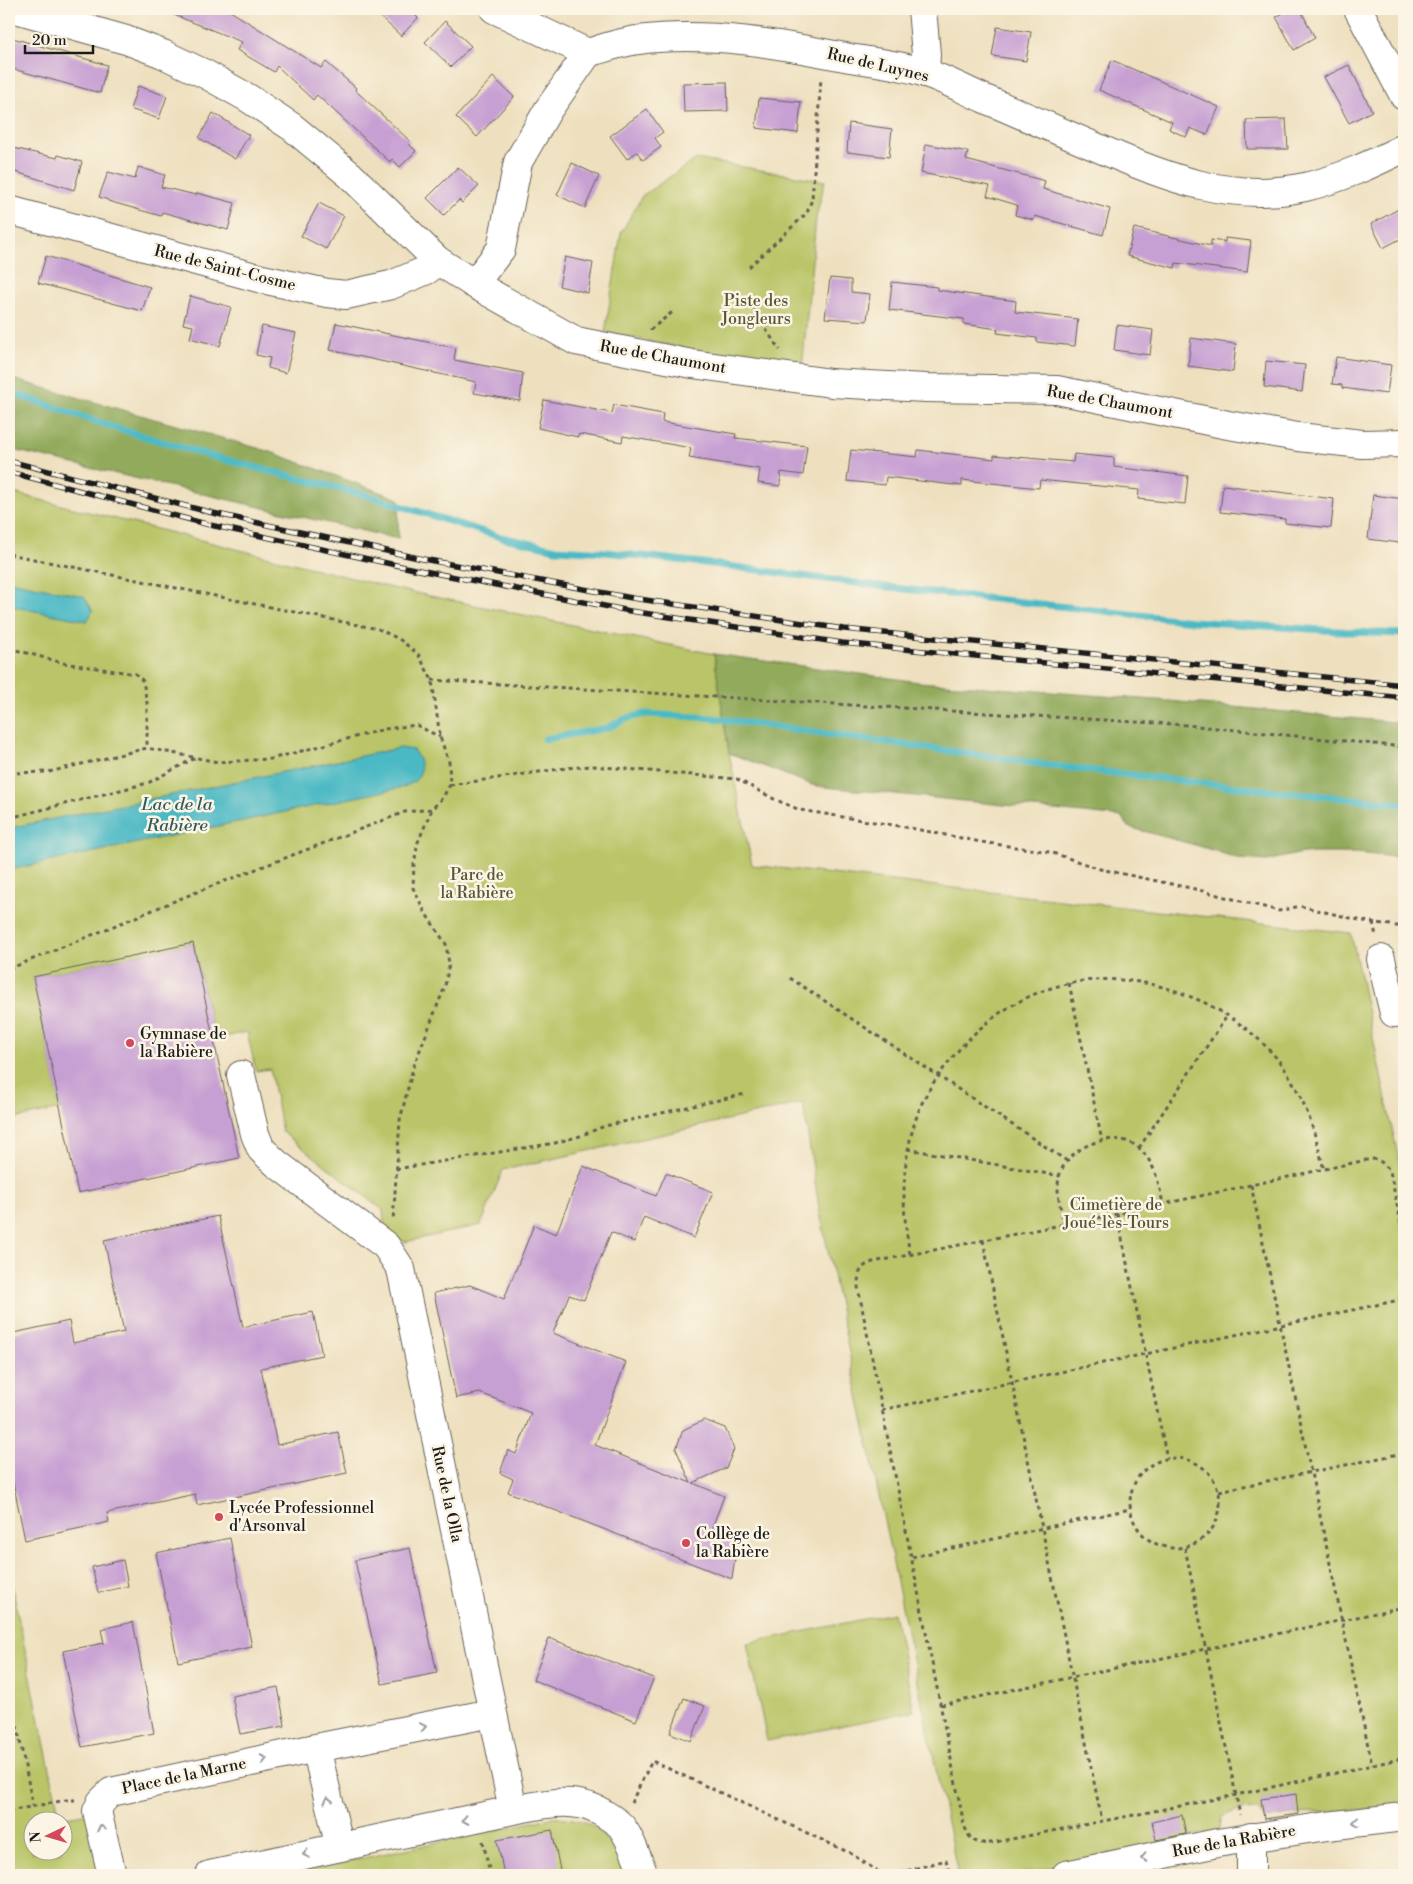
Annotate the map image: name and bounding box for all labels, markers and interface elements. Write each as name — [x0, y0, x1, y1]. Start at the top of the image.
scale bar — [25, 22, 92, 54]
text: 20 m — [32, 31, 67, 50]
street label: Rue de Luynes — [825, 44, 931, 86]
street label: Rue de Saint-Cosme — [152, 241, 298, 295]
park label: Piste des Jongleurs — [720, 291, 791, 329]
street label: Rue de Chaumont — [598, 336, 728, 378]
street label: Rue de Chaumont — [1045, 381, 1175, 423]
water label: Lac de la Rabière — [141, 793, 213, 837]
park label: Parc de la Rabière — [440, 865, 514, 903]
place label: Gymnase de la Rabière — [140, 1024, 227, 1062]
marker: Gymnase de la Rabière — [124, 1037, 136, 1049]
park label: Cimetière de Joué-lès-Tours — [1062, 1195, 1169, 1233]
street label: Rue de la Olla — [427, 1444, 467, 1545]
place label: Lycée Professionnel d'Arsonval — [229, 1498, 375, 1536]
marker: Lycée Professionnel d'Arsonval — [213, 1511, 225, 1523]
place label: Collège de la Rabière — [696, 1524, 770, 1562]
marker: Collège de la Rabière — [680, 1537, 692, 1549]
one-way arrow — [418, 1722, 427, 1732]
street label: Place de la Marne — [120, 1753, 248, 1799]
one-way arrow — [259, 1754, 268, 1765]
one-way arrow — [323, 1795, 334, 1804]
north arrow — [22, 1812, 72, 1862]
one-way arrow — [461, 1814, 470, 1825]
one-way arrow — [1352, 1816, 1360, 1827]
street label: Rue de la Rabière — [1171, 1820, 1297, 1862]
one-way arrow — [96, 1823, 107, 1832]
text: N — [27, 1831, 45, 1843]
one-way arrow — [302, 1848, 311, 1859]
one-way arrow — [1139, 1852, 1148, 1862]

